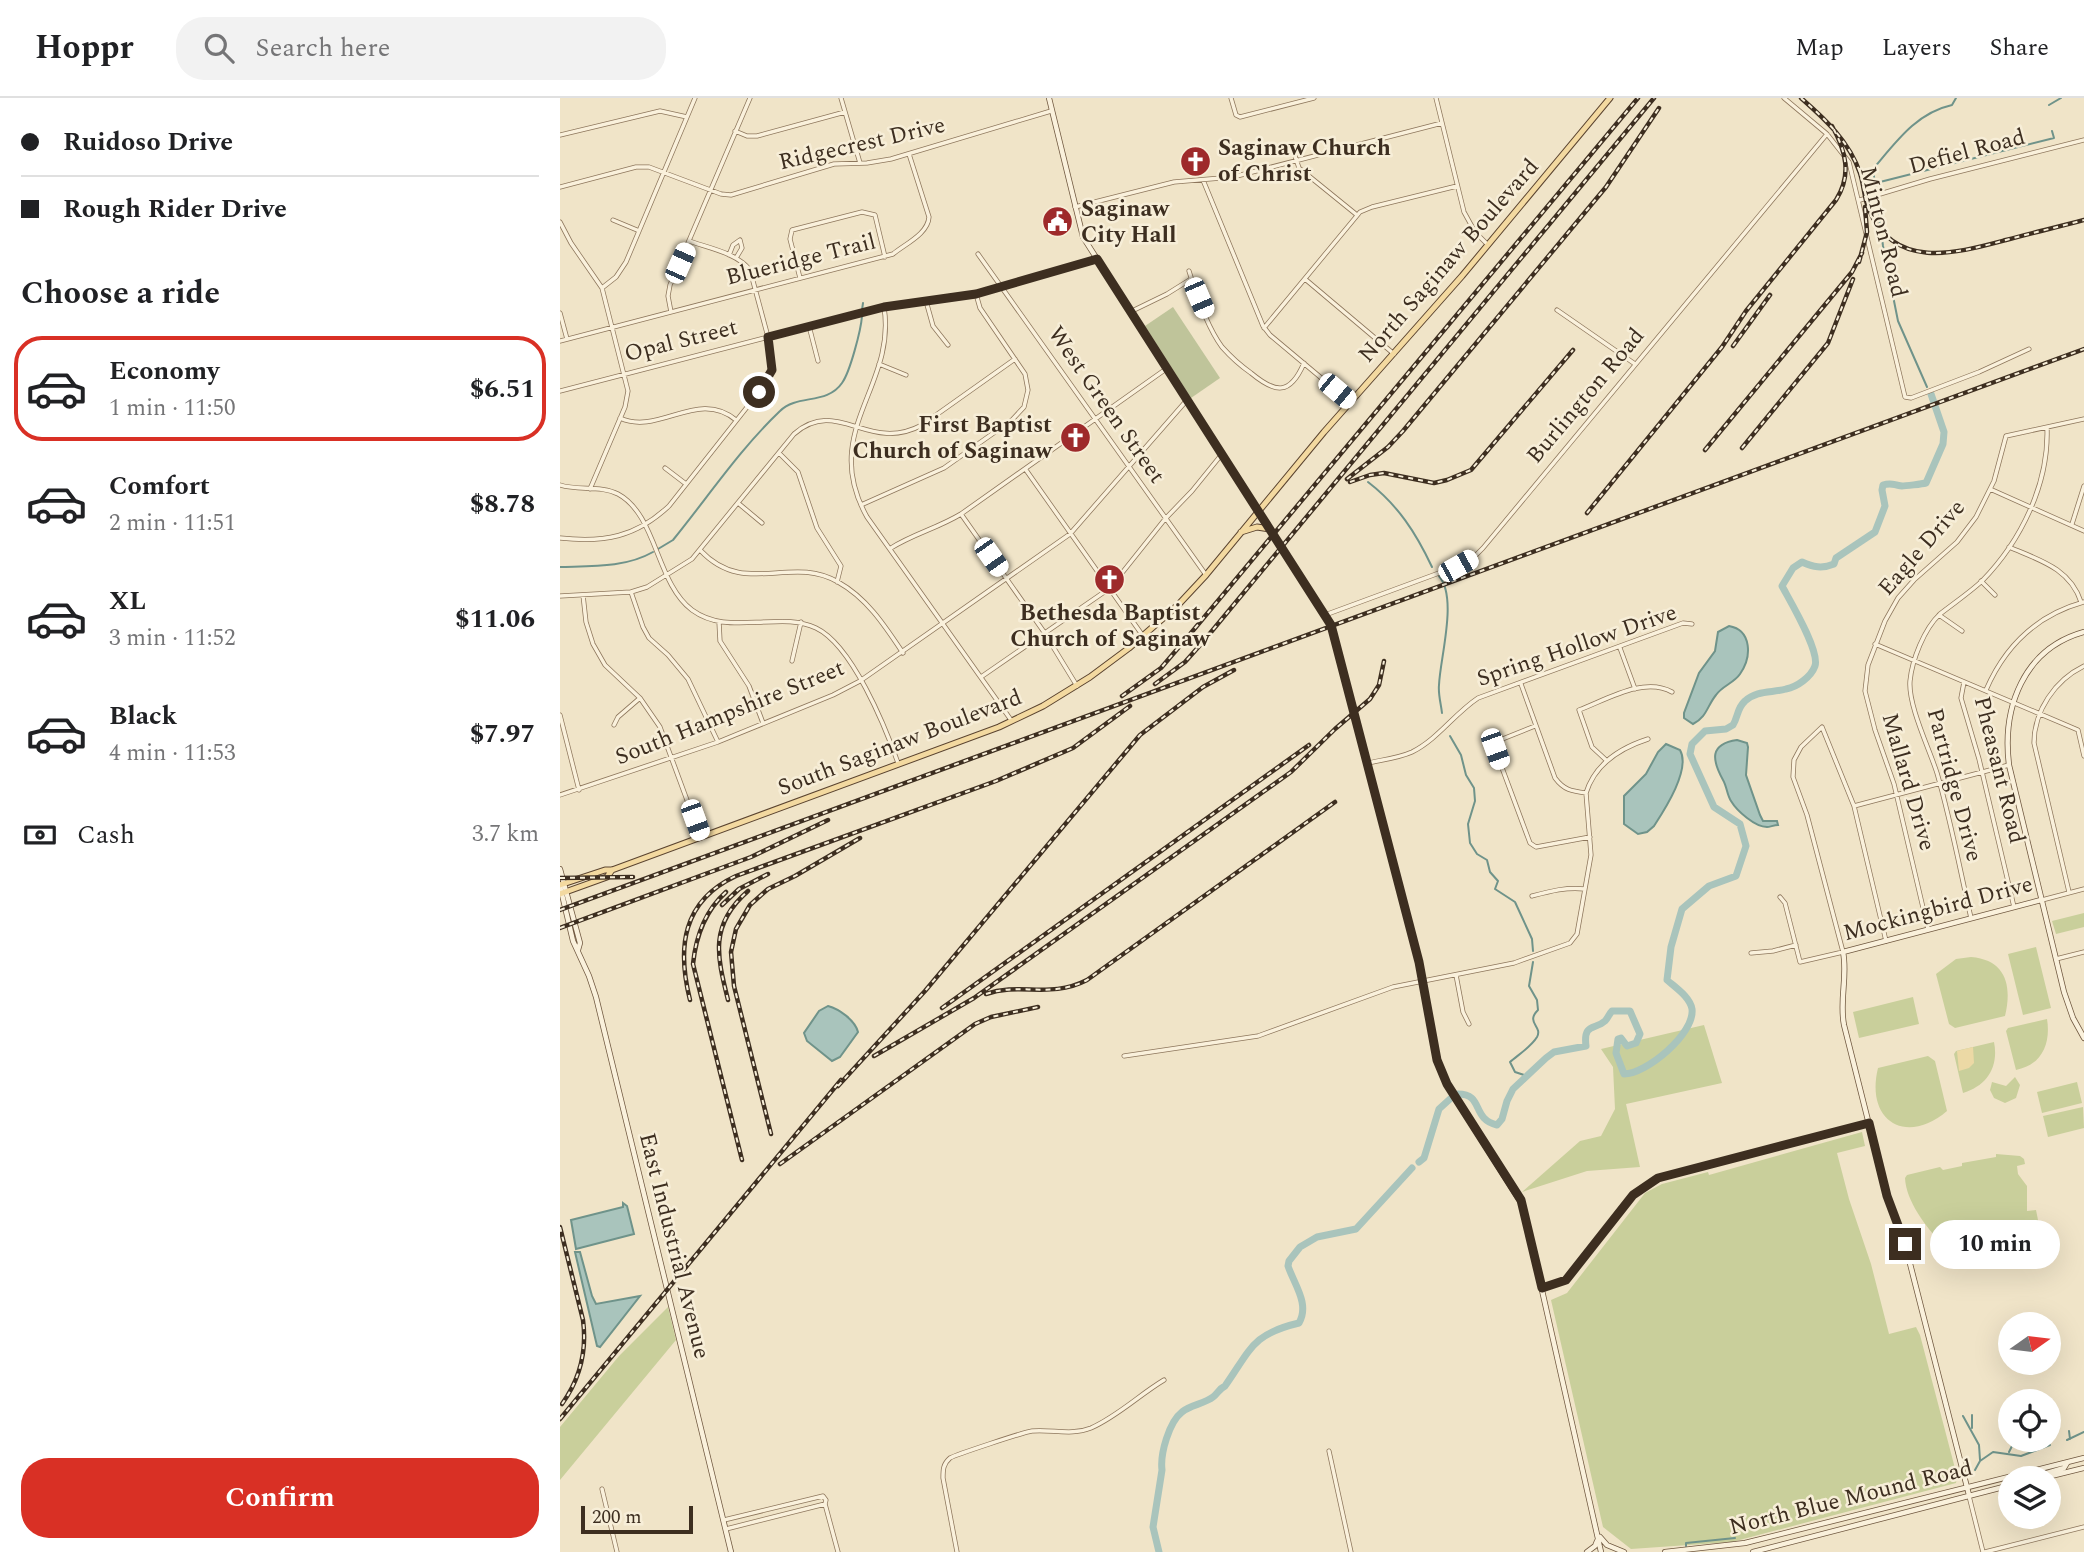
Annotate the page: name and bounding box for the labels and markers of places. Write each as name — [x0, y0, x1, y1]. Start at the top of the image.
place label: Saginaw Church of Christ — [1218, 131, 1391, 192]
church icon: Saginaw Church of Christ — [1178, 144, 1212, 178]
place label: Saginaw City Hall — [1081, 192, 1177, 253]
public building icon: Saginaw City Hall — [1041, 205, 1075, 239]
place label: First Baptist Church of Saginaw — [852, 408, 1053, 469]
church icon: First Baptist Church of Saginaw — [1058, 421, 1092, 455]
church icon: Bethesda Baptist Church of Saginaw — [1093, 562, 1127, 596]
place label: Bethesda Baptist Church of Saginaw — [1010, 596, 1211, 657]

